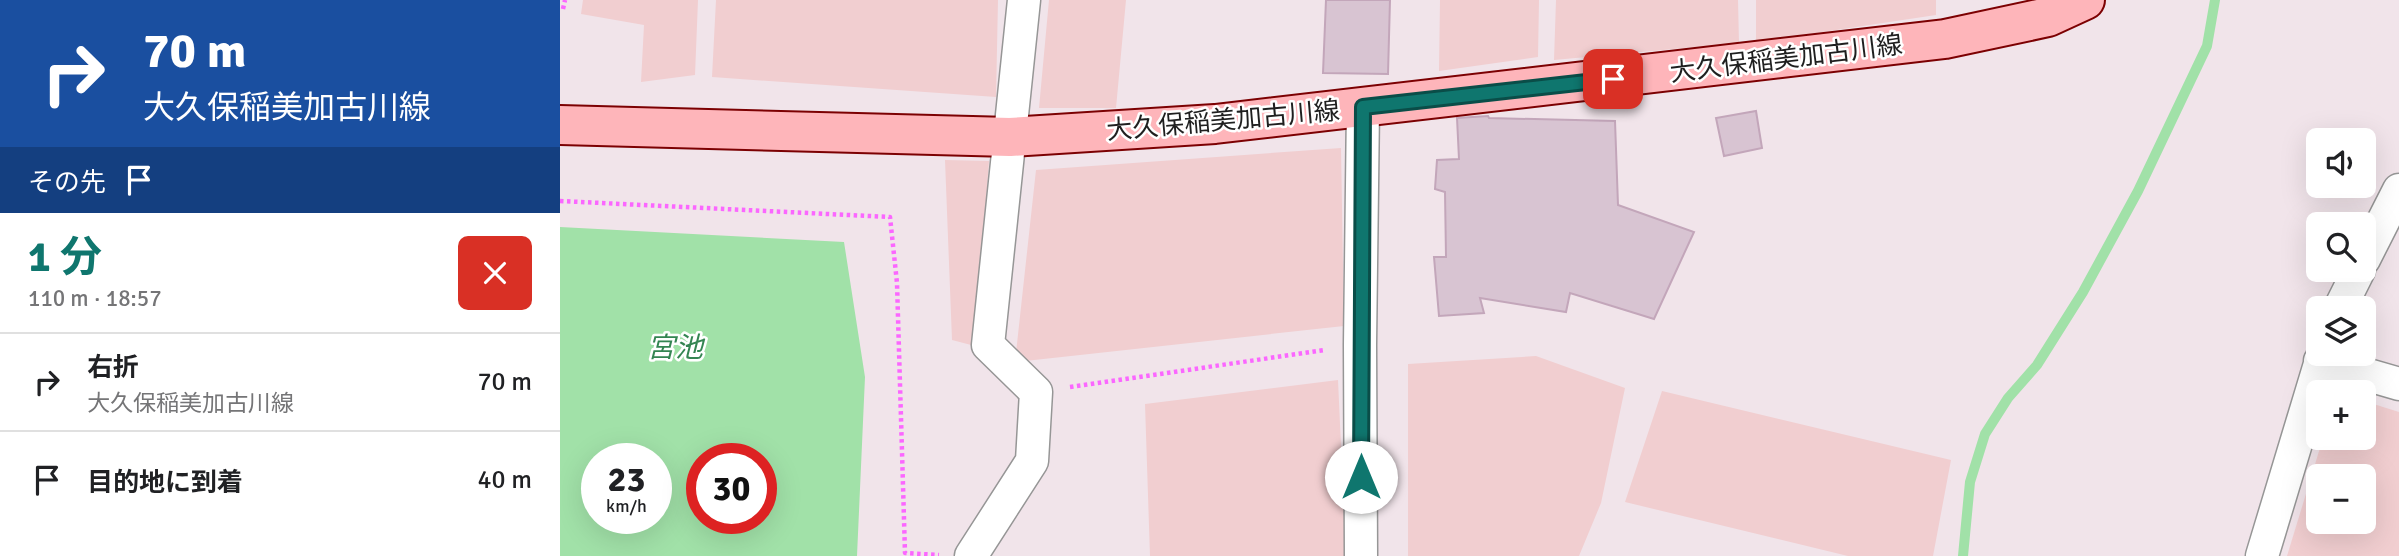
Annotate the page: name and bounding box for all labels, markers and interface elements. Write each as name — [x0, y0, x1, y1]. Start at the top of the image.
text: 70 m — [143, 21, 246, 81]
icon: right — [28, 28, 119, 119]
street label: 大久保稲美加古川線 — [1668, 29, 1904, 89]
pin — [1583, 49, 1643, 109]
icon: arrive — [1594, 60, 1632, 98]
text: 大久保稲美加古川線 — [143, 88, 431, 127]
street label: 大久保稲美加古川線 — [1105, 95, 1341, 147]
map controls — [2306, 128, 2376, 534]
button: sound — [2306, 128, 2376, 198]
icon: arrive — [120, 161, 158, 199]
text: その先 — [28, 167, 106, 199]
button: search — [2306, 212, 2376, 282]
text: 1 分 — [28, 232, 102, 283]
button: close — [458, 236, 532, 310]
text: 110 m · 18:57 — [28, 284, 162, 313]
button: layers — [2306, 296, 2376, 366]
water label: 宮池 — [647, 331, 706, 365]
text: 右折 — [87, 352, 139, 384]
icon: right — [28, 363, 66, 401]
text: 70 m — [477, 366, 532, 398]
button: + — [2306, 380, 2376, 450]
text: 大久保稲美加古川線 — [87, 389, 294, 418]
position arrow — [1324, 440, 1398, 514]
speed limit sign: 30 — [686, 443, 777, 534]
text: 23 — [608, 458, 645, 501]
icon: arrive — [28, 461, 66, 499]
text: 40 m — [477, 464, 532, 496]
button: − — [2306, 464, 2376, 534]
text: 目的地に到着 — [87, 467, 243, 499]
text: km/h — [606, 495, 647, 517]

